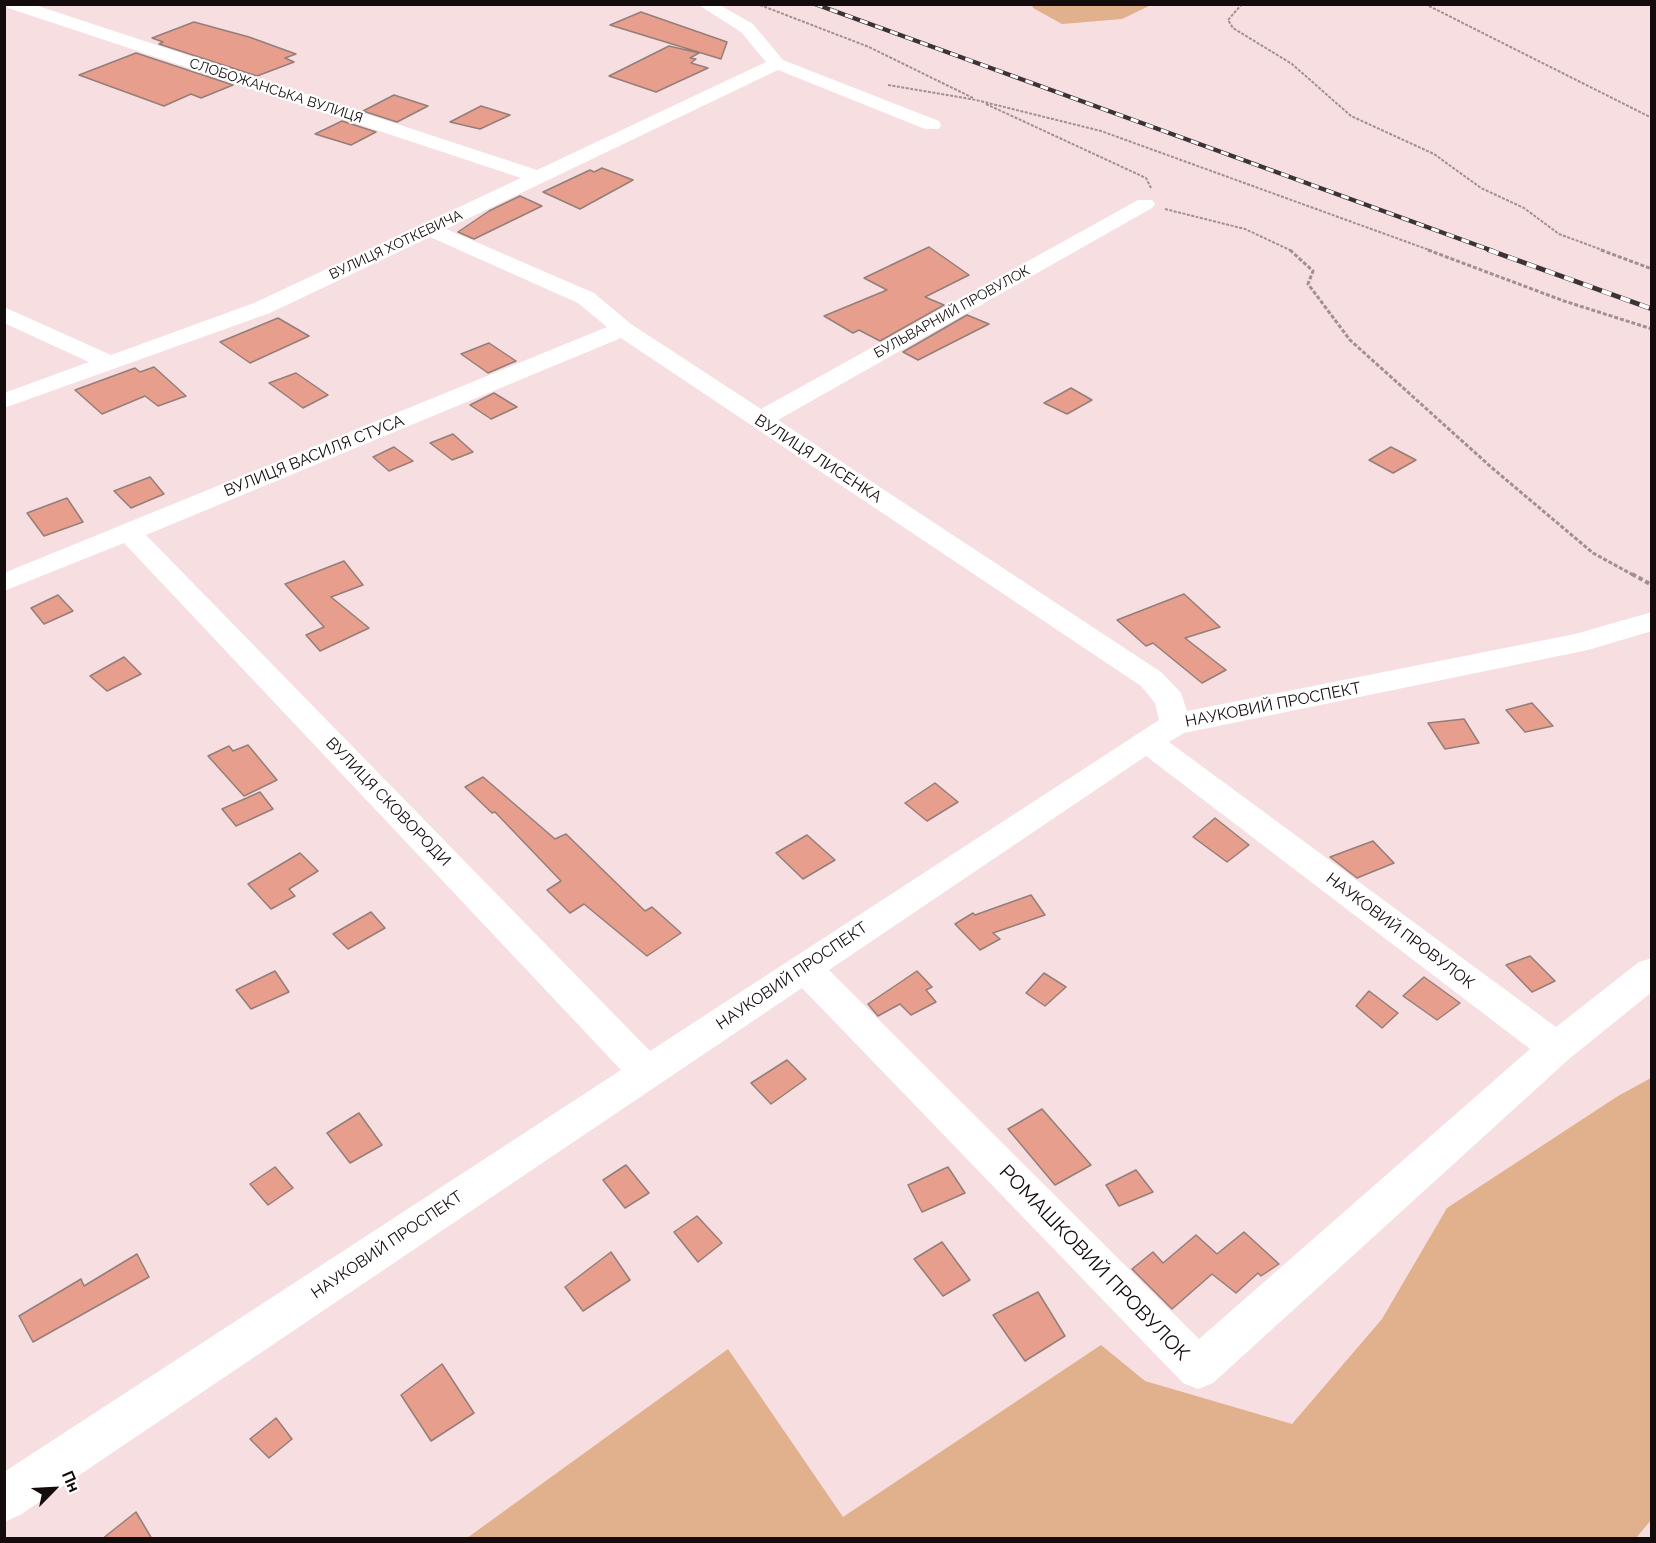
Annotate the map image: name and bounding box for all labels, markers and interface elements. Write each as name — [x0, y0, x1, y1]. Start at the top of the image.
street label: СЛОБОЖАНСЬКА ВУЛИЦЯ — [187, 55, 365, 127]
street label: ВУЛИЦЯ ХОТКЕВИЧА — [327, 207, 465, 283]
street label: БУЛЬВАРНИЙ ПРОВУЛОК — [871, 262, 1033, 362]
street label: ВУЛИЦЯ ВАСИЛЯ СТУСА — [221, 411, 407, 501]
street label: ВУЛИЦЯ ЛИСЕНКА — [751, 411, 885, 507]
street label: НАУКОВИЙ ПРОСПЕКТ — [1184, 679, 1362, 731]
street label: ВУЛИЦЯ СКОВОРОДИ — [321, 734, 455, 870]
street label: НАУКОВИЙ ПРОВУЛОК — [1322, 869, 1478, 993]
street label: НАУКОВИЙ ПРОСПЕКТ — [713, 918, 871, 1034]
street label: РОМАШКОВИЙ ПРОВУЛОК — [994, 1160, 1194, 1366]
street label: НАУКОВИЙ ПРОСПЕКТ — [308, 1187, 466, 1303]
north arrow — [24, 1459, 84, 1519]
text: Пн — [58, 1468, 84, 1495]

